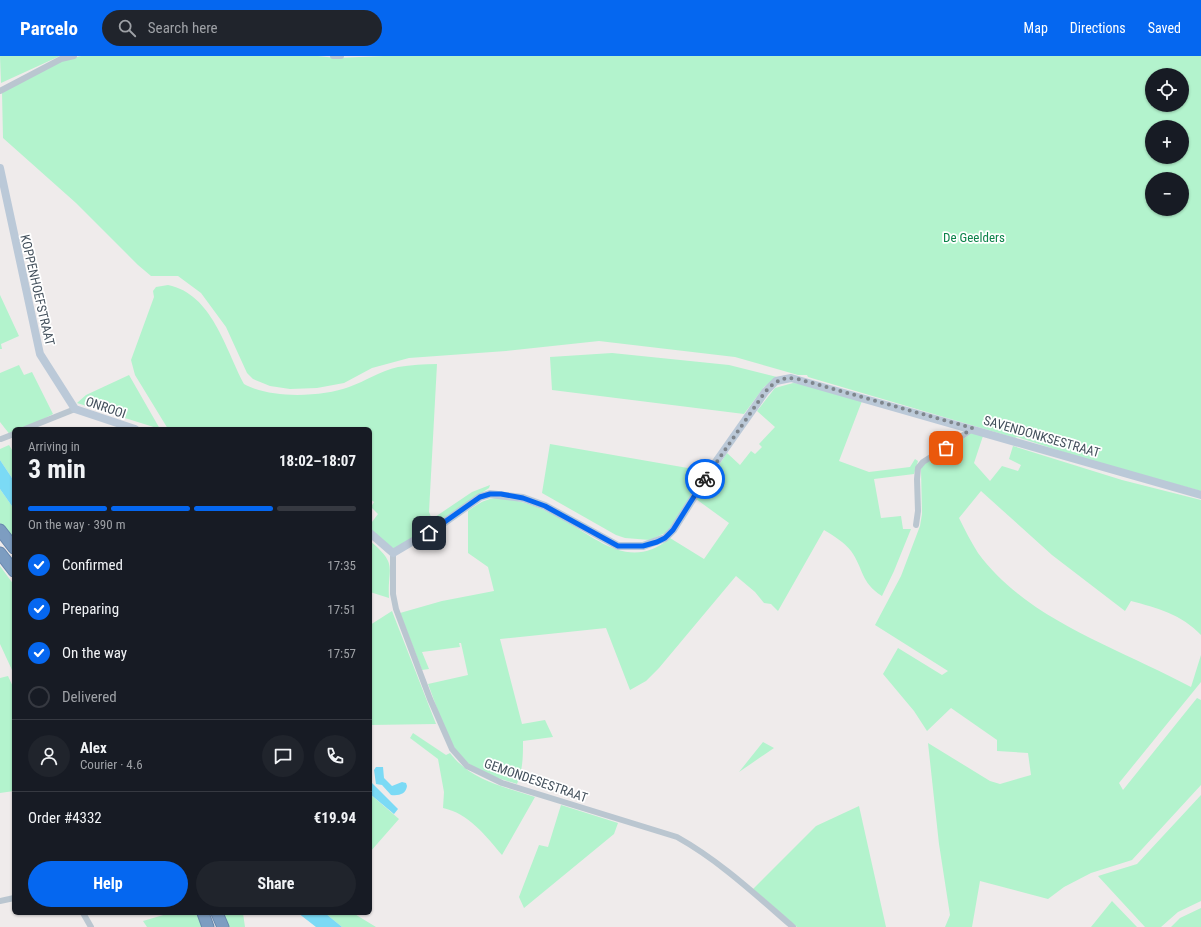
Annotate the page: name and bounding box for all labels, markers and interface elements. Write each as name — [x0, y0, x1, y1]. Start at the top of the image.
search box — [102, 10, 382, 46]
text: Parcelo — [20, 17, 78, 40]
icon: search — [116, 17, 138, 39]
text: Search here — [148, 19, 218, 37]
text: Map — [1024, 20, 1048, 36]
text: Directions — [1070, 20, 1126, 36]
text: Saved — [1148, 20, 1181, 36]
map controls — [1145, 68, 1189, 216]
button: locate — [1145, 68, 1189, 112]
button: + — [1145, 120, 1189, 164]
button: − — [1145, 172, 1189, 216]
park label: De Geelders — [943, 230, 1005, 245]
street label: KOPPENHOEFSTRAAT — [17, 233, 58, 347]
street label: ONROOI — [84, 394, 128, 421]
street label: SAVENDONKSESTRAAT — [982, 413, 1102, 460]
pin — [929, 431, 963, 465]
icon: bag — [935, 437, 957, 459]
text: Arriving in — [28, 439, 80, 454]
text: 18:02–18:07 — [279, 452, 356, 470]
text: 3 min — [28, 454, 86, 484]
courier — [685, 459, 725, 499]
icon: bike — [694, 468, 716, 490]
pin — [412, 516, 446, 550]
text: On the way · 390 m — [28, 517, 125, 532]
icon: home — [418, 522, 440, 544]
icon: check — [28, 554, 50, 576]
text: Confirmed — [62, 556, 123, 574]
text: 17:35 — [327, 558, 356, 573]
icon: check — [28, 598, 50, 620]
text: Preparing — [62, 600, 119, 618]
text: 17:51 — [327, 602, 356, 617]
icon: check — [28, 642, 50, 664]
text: On the way — [62, 644, 127, 662]
text: 17:57 — [327, 646, 356, 661]
text: Delivered — [62, 688, 117, 706]
button: person — [28, 735, 70, 777]
button: chat — [262, 735, 304, 777]
button: phone — [314, 735, 356, 777]
text: Alex — [80, 739, 107, 757]
street label: GEMONDESESTRAAT — [482, 756, 590, 805]
text: Courier · 4.6 — [80, 757, 143, 772]
text: Order #4332 — [28, 809, 102, 827]
text: €19.94 — [314, 809, 356, 827]
button: Help — [28, 861, 188, 907]
button: Share — [196, 861, 356, 907]

